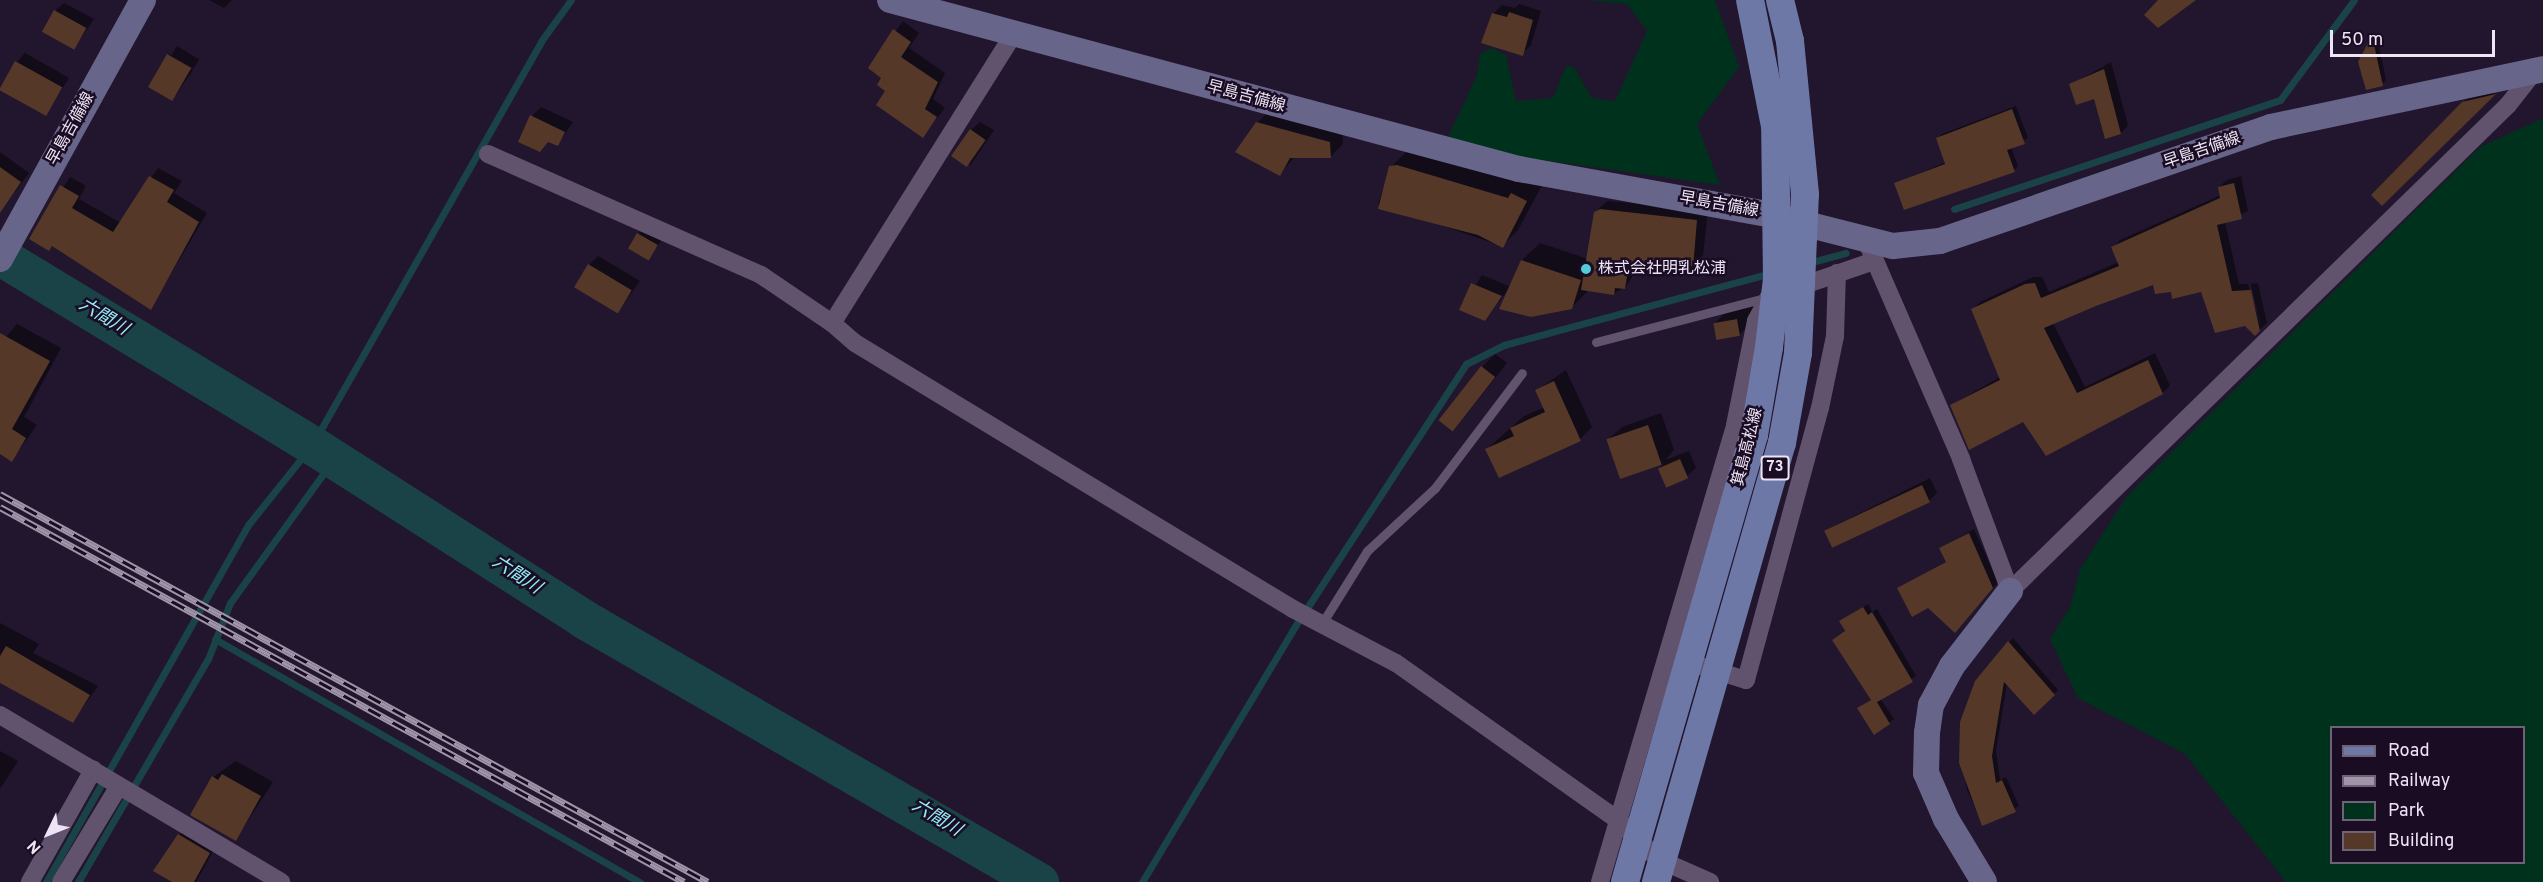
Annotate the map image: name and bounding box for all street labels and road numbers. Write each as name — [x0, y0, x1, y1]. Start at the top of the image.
street label: 早島吉備線 — [1205, 77, 1287, 117]
street label: 早島吉備線 — [43, 89, 99, 169]
street label: 早島吉備線 — [2161, 129, 2243, 173]
street label: 早島吉備線 — [1678, 189, 1760, 221]
street label: 箕島高松線 — [1729, 406, 1767, 488]
road number: 73 — [1760, 456, 1790, 480]

